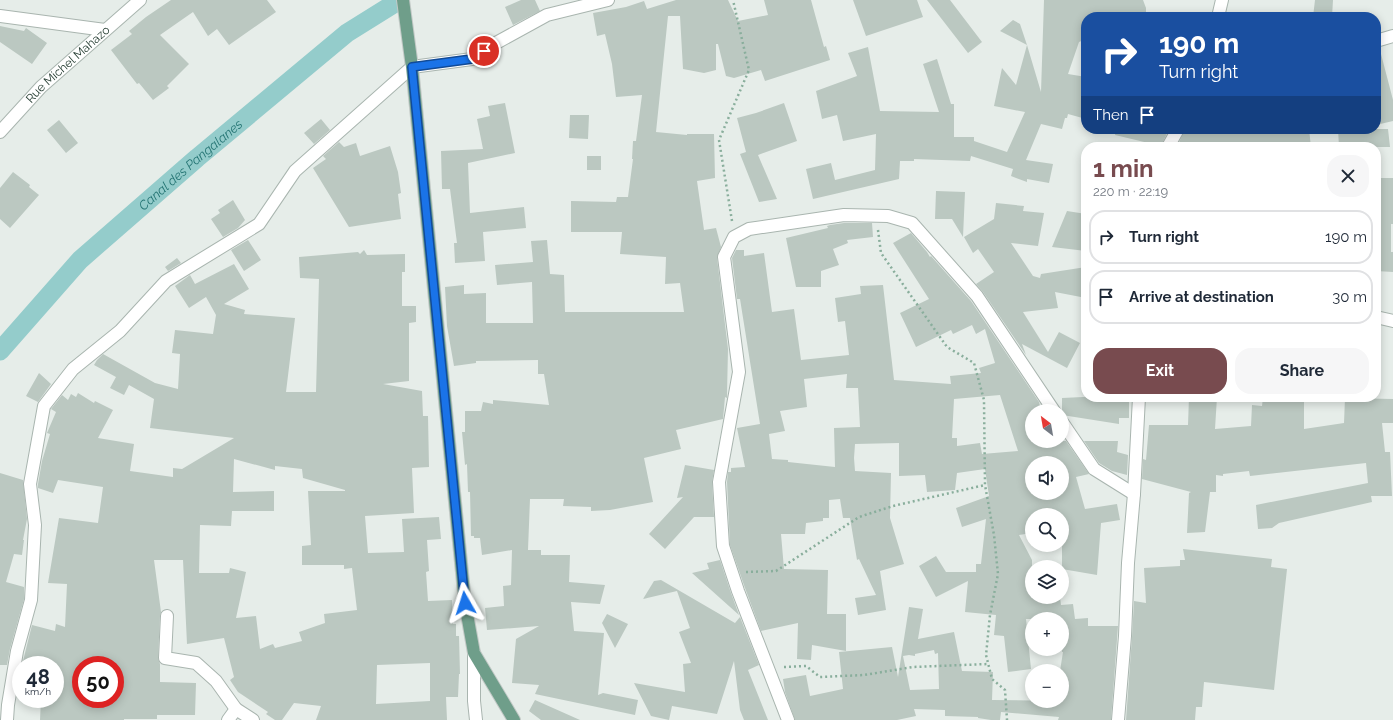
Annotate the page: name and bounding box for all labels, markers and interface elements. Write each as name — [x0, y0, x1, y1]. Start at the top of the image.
street label: Rue Michel Mahazo — [23, 23, 113, 106]
text: 190 m — [1159, 27, 1239, 60]
icon: right — [1093, 28, 1145, 80]
pin — [467, 34, 501, 68]
icon: arrive — [473, 40, 495, 62]
text: Turn right — [1159, 61, 1238, 82]
icon: arrive — [1136, 104, 1158, 126]
text: Then — [1093, 106, 1128, 124]
water label: Canal des Pangalanes — [136, 116, 245, 213]
text: 1 min — [1093, 154, 1154, 183]
button: close — [1327, 155, 1369, 197]
text: 220 m · 22:19 — [1093, 184, 1168, 199]
icon: right — [1095, 226, 1117, 248]
text: Turn right — [1129, 228, 1199, 246]
text: 190 m — [1325, 228, 1367, 246]
icon: arrive — [1095, 286, 1117, 308]
text: Arrive at destination — [1129, 288, 1274, 306]
text: 30 m — [1332, 288, 1367, 306]
button: Exit — [1093, 348, 1227, 394]
button: Share — [1235, 348, 1369, 394]
north arrow — [1025, 404, 1069, 448]
map controls — [1025, 404, 1069, 708]
button: sound — [1025, 456, 1069, 500]
button: search — [1025, 508, 1069, 552]
button: layers — [1025, 560, 1069, 604]
position arrow — [444, 582, 486, 624]
button: + — [1025, 612, 1069, 656]
speed limit sign: 50 — [72, 656, 124, 708]
button: − — [1025, 664, 1069, 708]
text: 48 — [26, 665, 50, 689]
text: km/h — [25, 686, 51, 697]

